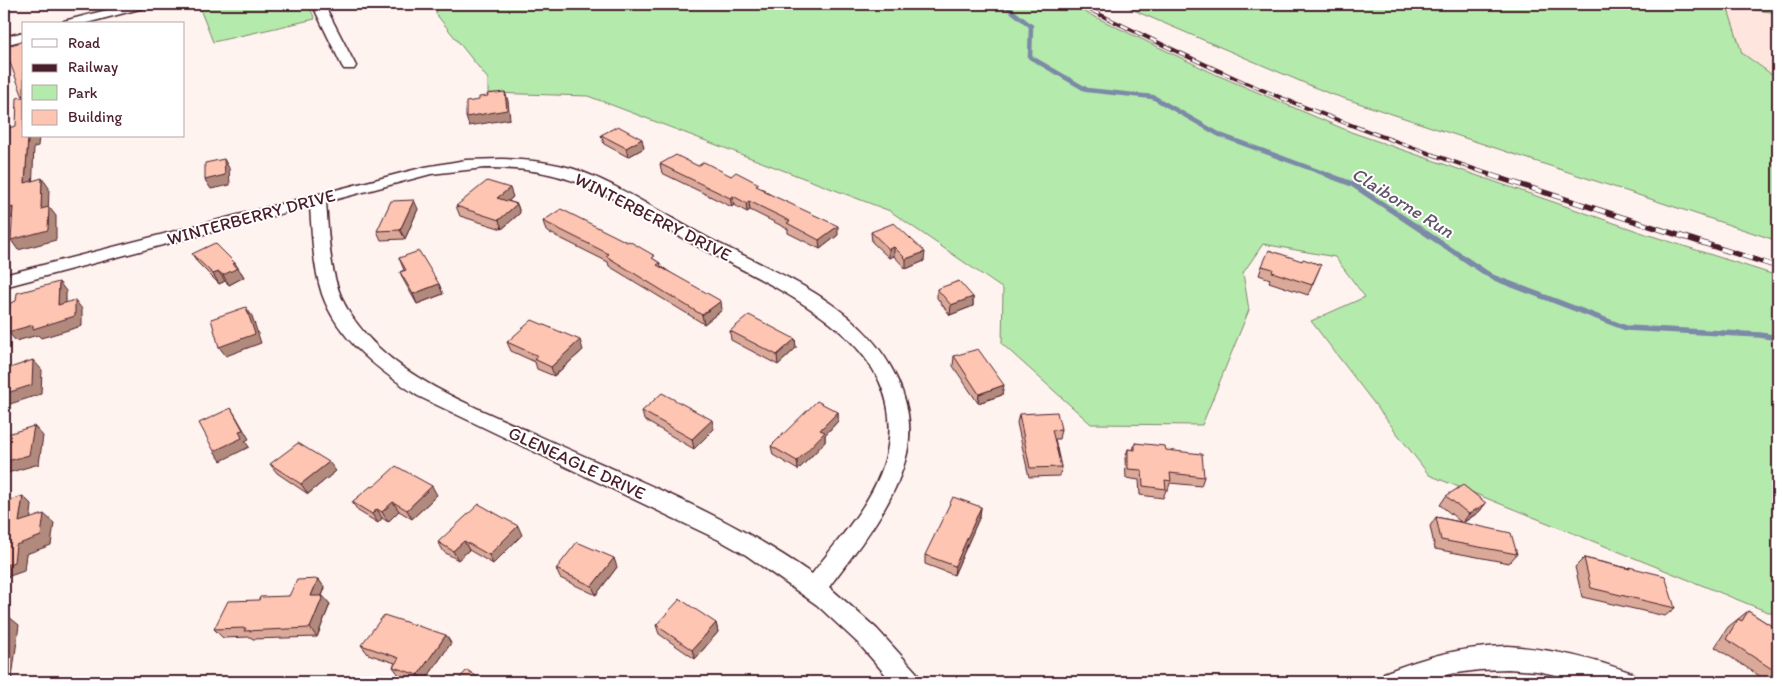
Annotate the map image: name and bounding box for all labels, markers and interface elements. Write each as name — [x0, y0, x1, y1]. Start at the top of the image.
legend — [22, 22, 185, 138]
text: Road — [68, 34, 101, 52]
text: Railway — [68, 58, 118, 76]
text: Park — [68, 84, 98, 102]
text: Building — [68, 108, 122, 126]
water label: Claiborne Run — [1348, 162, 1459, 243]
street label: WINTERBERRY DRIVE — [571, 168, 735, 266]
street label: WINTERBERRY DRIVE — [165, 184, 337, 250]
street label: GLENEAGLE DRIVE — [505, 422, 649, 504]

